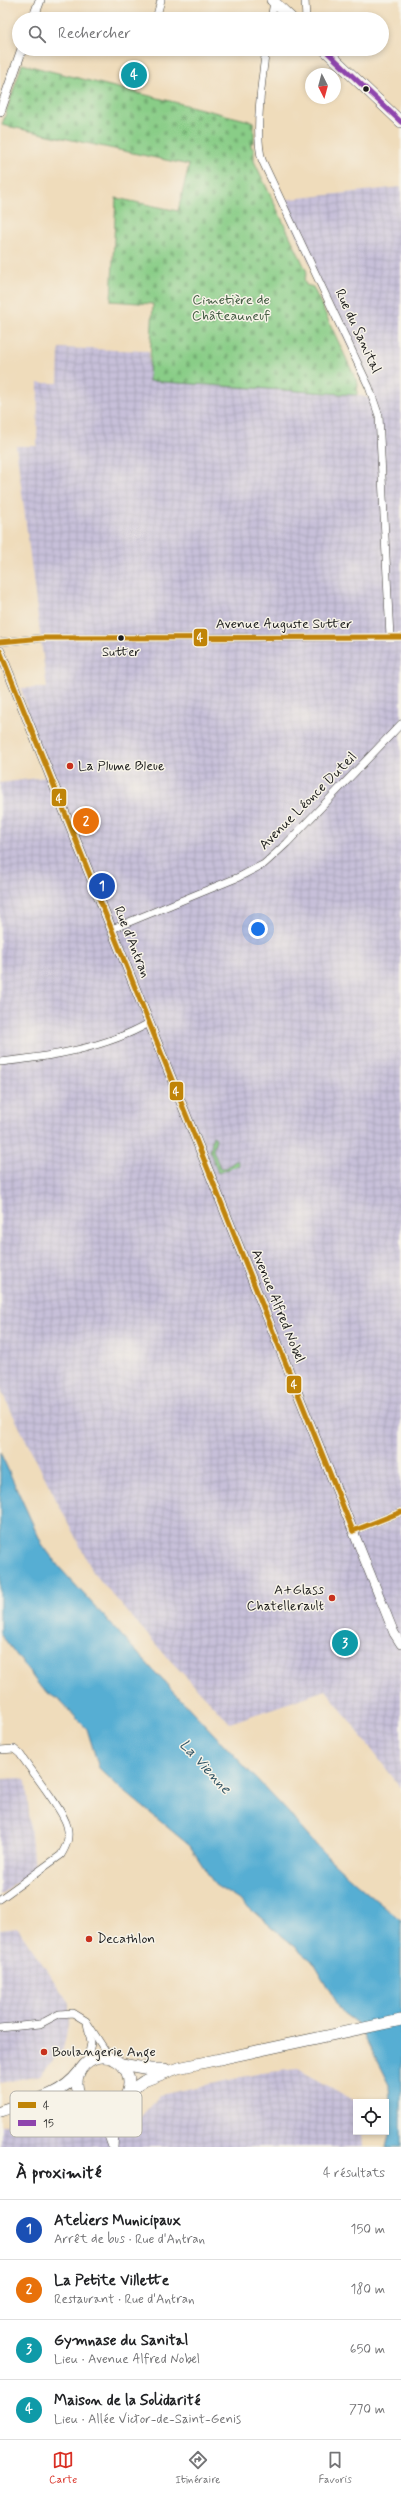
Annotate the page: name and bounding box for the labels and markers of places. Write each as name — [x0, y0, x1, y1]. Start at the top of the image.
pin: 4 — [121, 60, 147, 90]
unlabelled marker — [361, 84, 371, 94]
marker: Sutter — [116, 633, 126, 643]
place label: Sutter — [102, 644, 141, 661]
place label: La Plume Bleue — [78, 757, 165, 775]
marker: La Plume Bleue — [65, 761, 75, 771]
pin: 2 — [73, 806, 99, 836]
pin: 1 — [89, 871, 115, 901]
place label: A+Glass Chatellerault — [246, 1581, 324, 1615]
marker: A+Glass Chatellerault — [327, 1593, 337, 1603]
pin: 3 — [332, 1628, 358, 1658]
place label: Decathlon — [97, 1930, 155, 1948]
marker: Decathlon — [84, 1934, 94, 1944]
place label: Boulangerie Ange — [52, 2043, 156, 2063]
marker: Boulangerie Ange — [39, 2047, 49, 2057]

